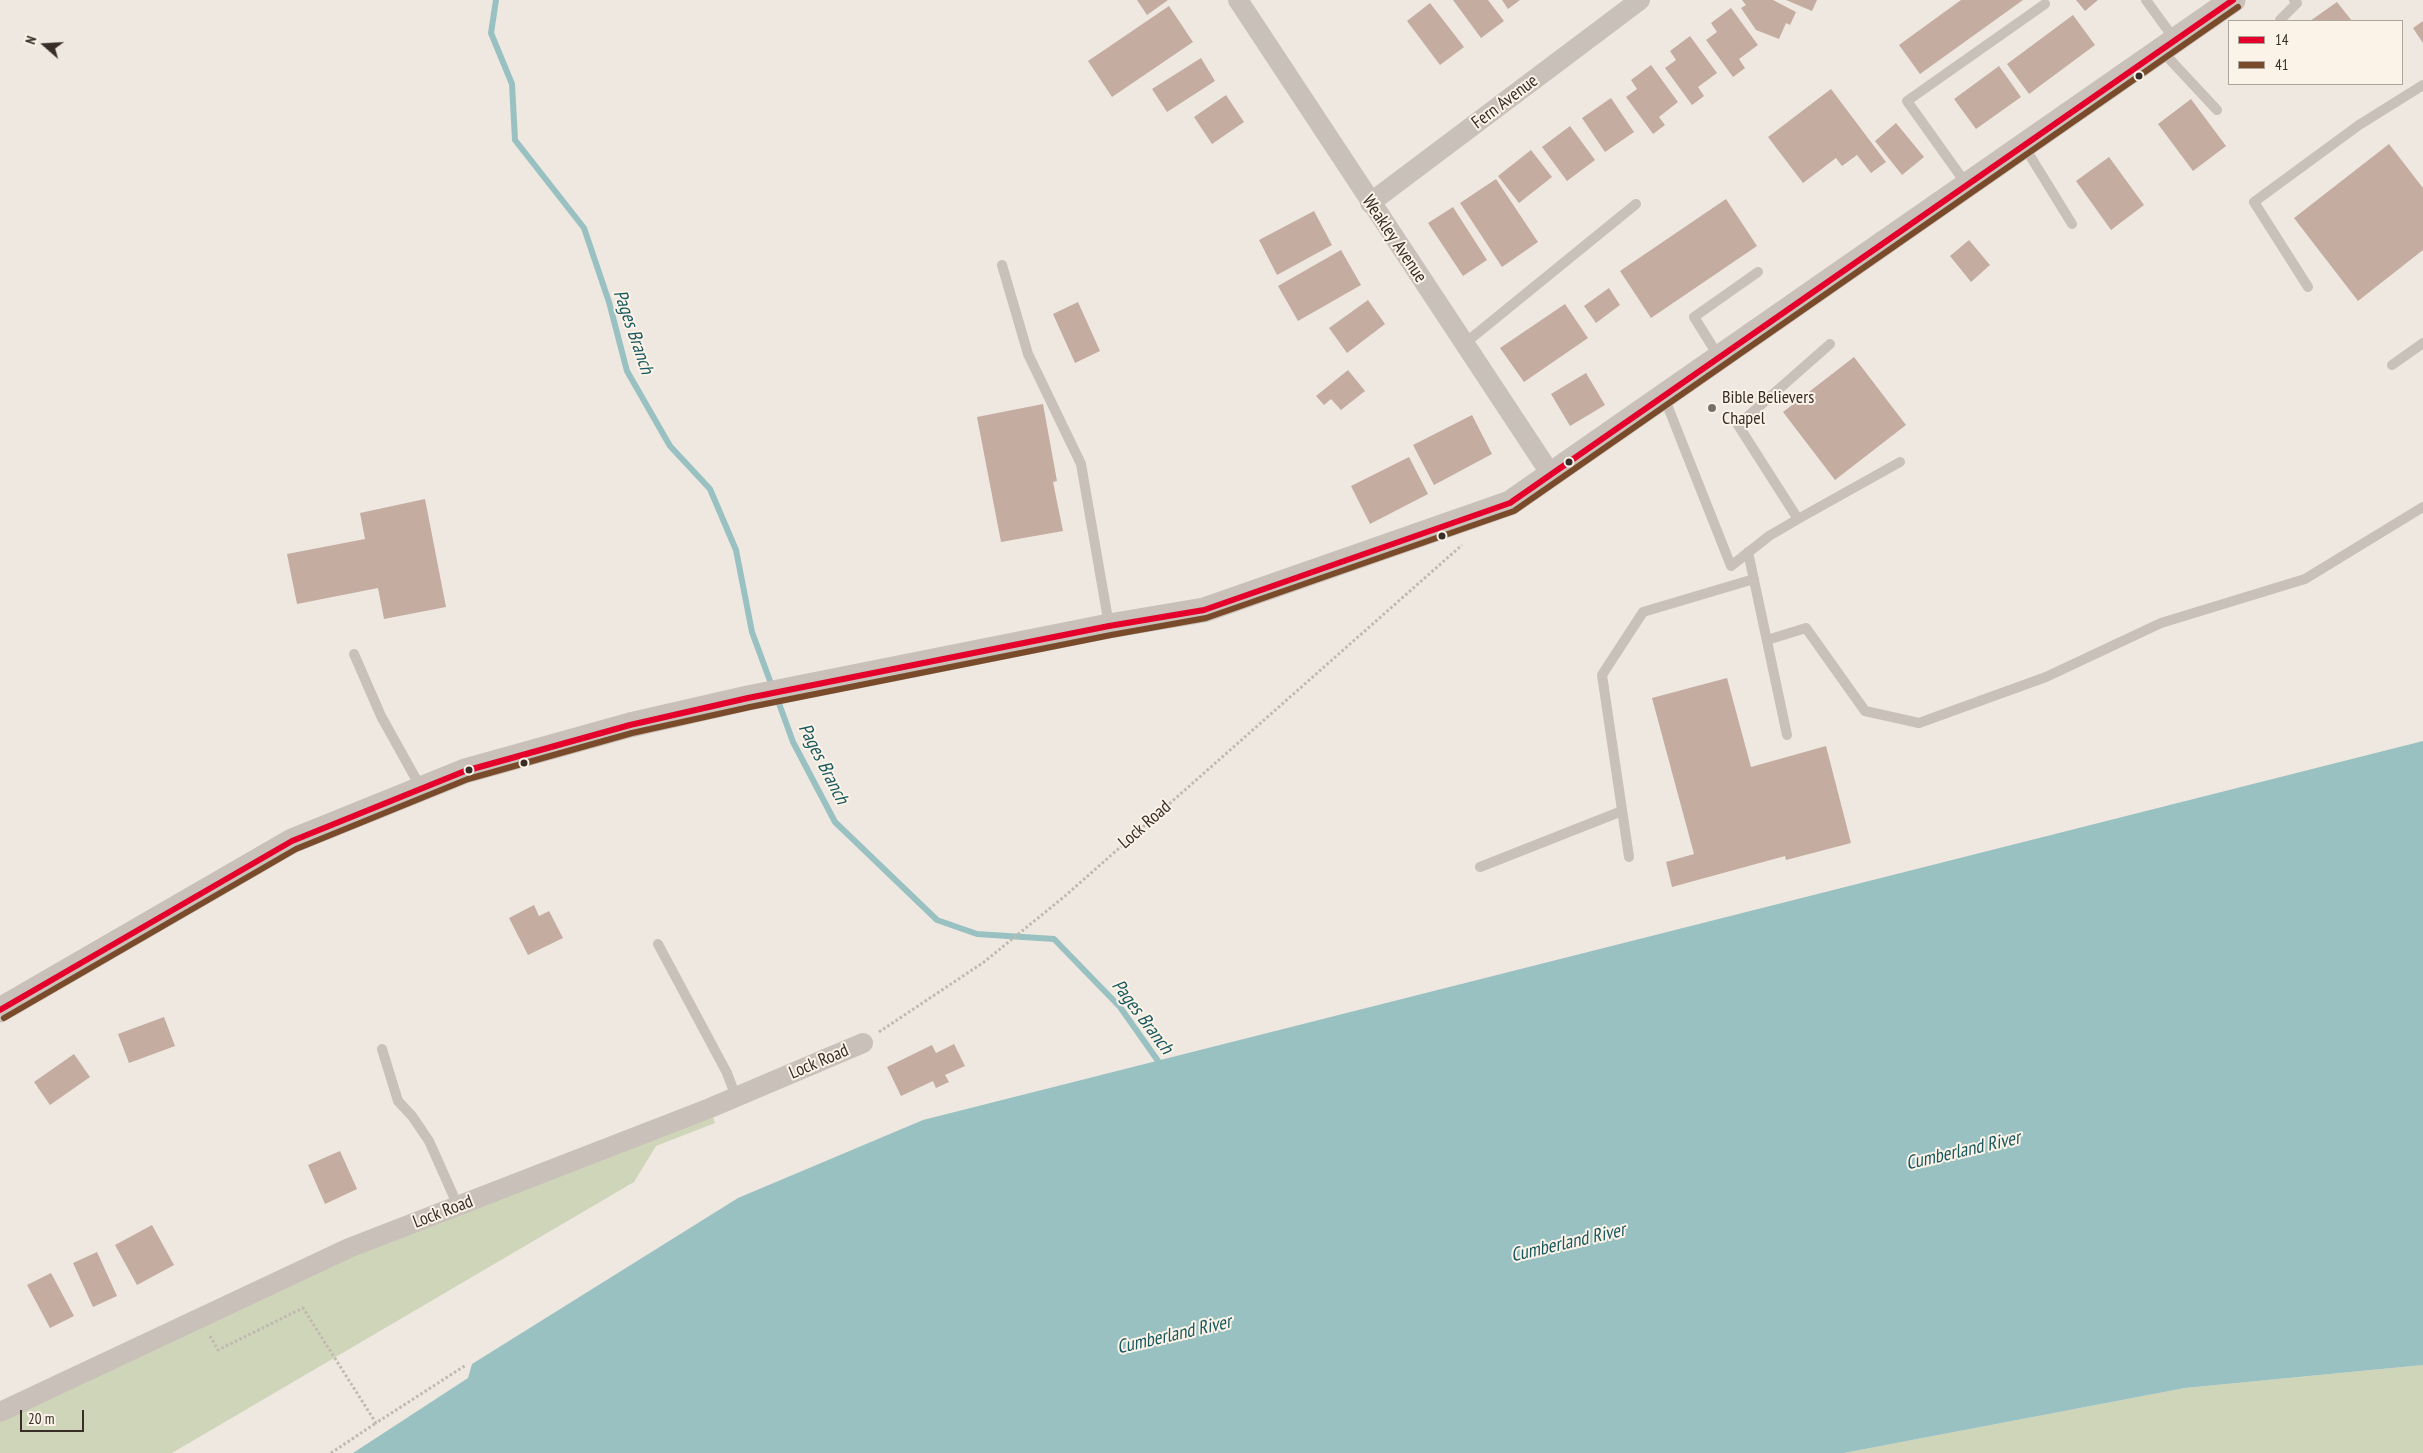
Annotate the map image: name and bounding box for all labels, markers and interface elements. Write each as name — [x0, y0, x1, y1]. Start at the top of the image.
north arrow — [20, 20, 70, 70]
legend — [2228, 20, 2403, 85]
text: 14 — [2275, 30, 2289, 49]
text: N — [21, 34, 41, 47]
text: 41 — [2275, 55, 2289, 74]
street label: Fern Avenue — [1468, 70, 1542, 134]
unlabelled marker — [2134, 71, 2144, 81]
street label: Weakley Avenue — [1357, 191, 1431, 287]
water label: Pages Branch — [608, 287, 658, 377]
place label: Bible Believers Chapel — [1722, 387, 1814, 429]
marker: Bible Believers Chapel — [1706, 402, 1718, 414]
unlabelled marker — [1564, 457, 1574, 467]
unlabelled marker — [1437, 531, 1447, 541]
water label: Pages Branch — [793, 720, 853, 808]
unlabelled marker — [519, 758, 529, 768]
unlabelled marker — [464, 765, 474, 775]
street label: Lock Road — [1114, 796, 1176, 854]
water label: Pages Branch — [1107, 975, 1177, 1059]
street label: Lock Road — [786, 1040, 852, 1084]
water label: Cumberland River — [1904, 1127, 2022, 1175]
street label: Lock Road — [410, 1191, 476, 1233]
water label: Cumberland River — [1509, 1219, 1627, 1267]
water label: Cumberland River — [1115, 1311, 1233, 1359]
scale bar — [22, 1400, 86, 1432]
text: 20 m — [28, 1409, 54, 1428]

